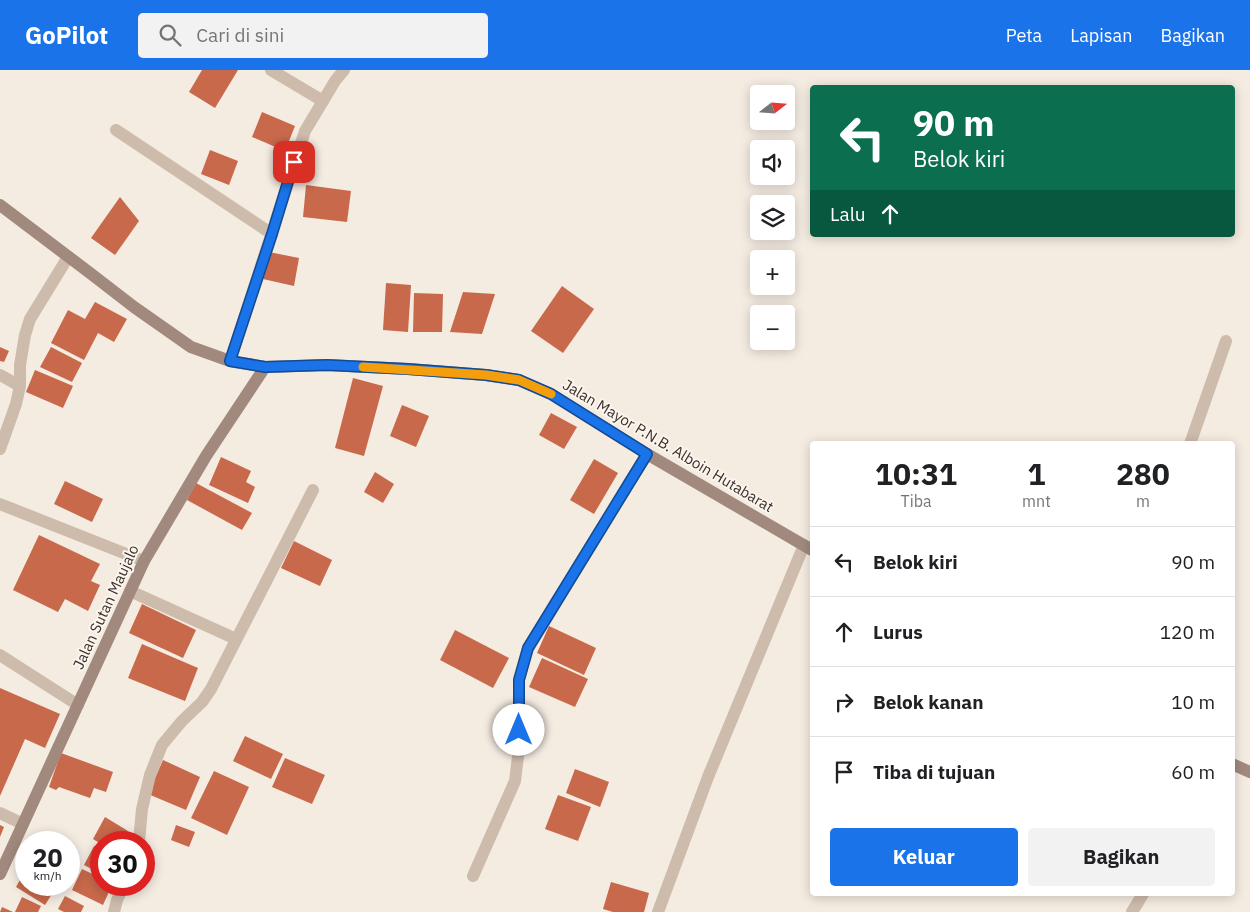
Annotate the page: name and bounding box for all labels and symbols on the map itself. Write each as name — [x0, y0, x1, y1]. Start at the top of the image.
north arrow — [750, 85, 795, 130]
pin — [273, 141, 315, 183]
street label: Jalan Mayor P.N.B. Alboin Hutabarat — [559, 375, 777, 516]
street label: Jalan Sutan Maujalo — [68, 541, 143, 672]
position arrow — [492, 703, 544, 755]
speed limit sign: 30 — [90, 831, 155, 896]

